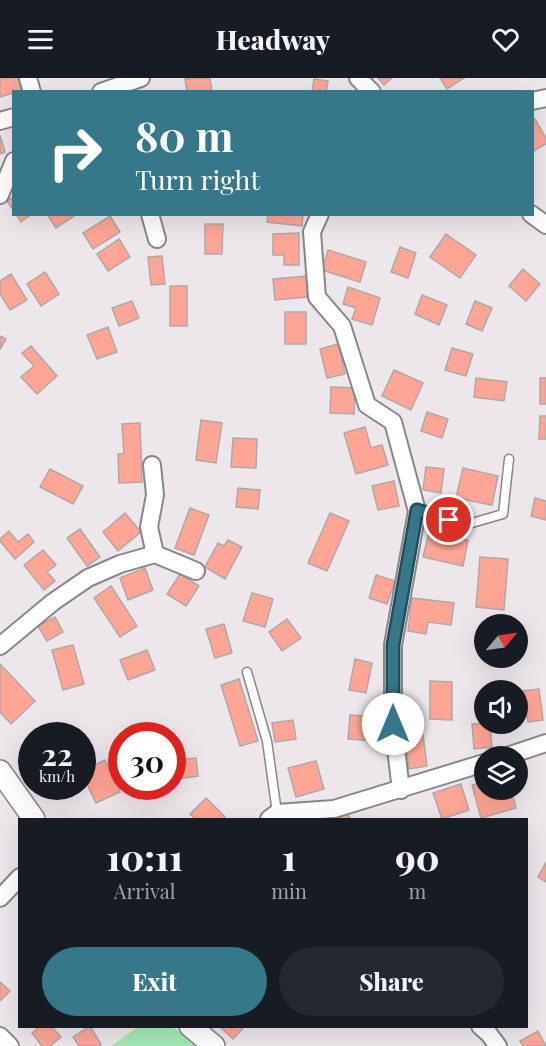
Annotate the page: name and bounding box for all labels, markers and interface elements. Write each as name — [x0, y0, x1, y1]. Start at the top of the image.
text: Headway — [216, 21, 330, 57]
icon: menu — [24, 23, 57, 56]
icon: heart — [489, 23, 522, 56]
text: 80 m — [135, 107, 233, 163]
icon: right — [36, 114, 114, 192]
text: Turn right — [135, 161, 260, 197]
pin — [423, 494, 474, 545]
icon: arrive — [432, 503, 465, 536]
north arrow — [474, 614, 528, 668]
map controls — [474, 614, 528, 800]
button: sound — [474, 680, 528, 734]
position arrow — [361, 692, 425, 756]
speed limit sign: 30 — [108, 722, 186, 800]
text: 22 — [41, 734, 73, 774]
button: layers — [474, 746, 528, 800]
text: km/h — [39, 766, 75, 786]
text: 10:11 — [106, 832, 183, 880]
text: 1 — [282, 832, 296, 880]
text: 90 — [395, 832, 440, 880]
text: Arrival — [114, 877, 175, 904]
text: min — [271, 877, 307, 904]
text: m — [409, 877, 426, 904]
button: Exit — [42, 947, 267, 1016]
button: Share — [279, 947, 504, 1016]

